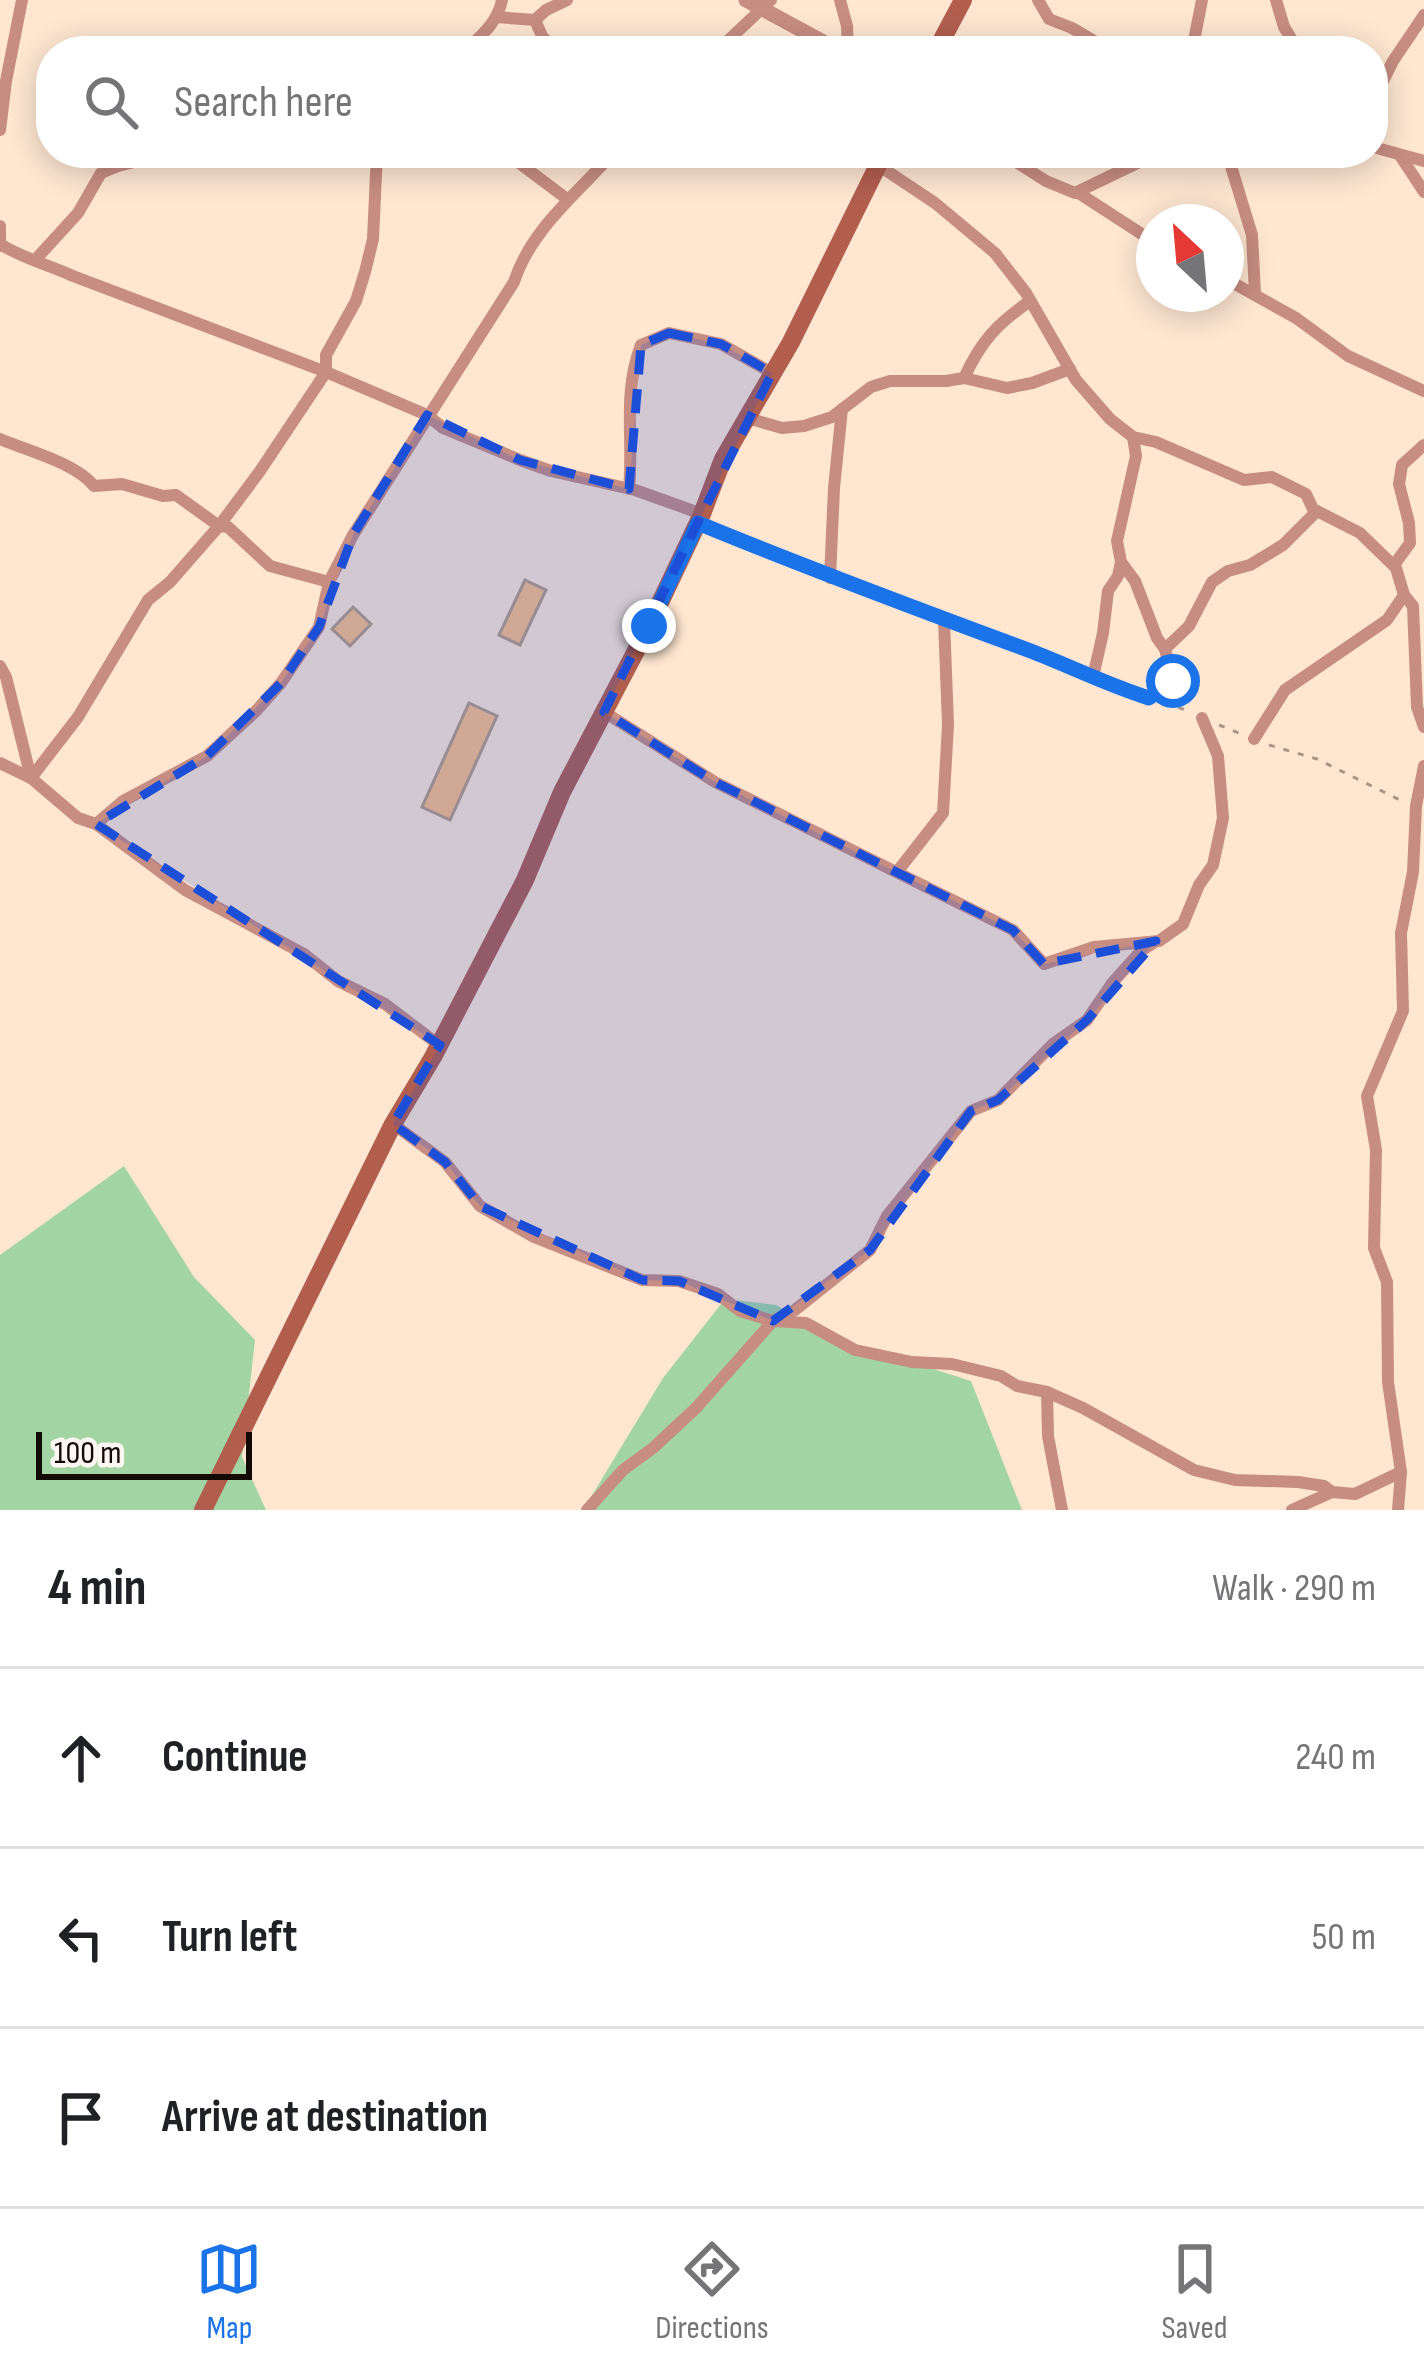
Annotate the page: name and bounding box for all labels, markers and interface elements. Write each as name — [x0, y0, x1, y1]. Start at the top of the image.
search box — [36, 36, 1388, 168]
icon: search — [78, 69, 144, 135]
text: Search here — [174, 75, 353, 130]
north arrow — [1136, 204, 1244, 312]
route end — [622, 599, 676, 653]
route start — [1146, 654, 1200, 708]
scale bar — [36, 1426, 252, 1479]
text: 100 m — [54, 1433, 121, 1473]
text: 4 min — [48, 1558, 147, 1619]
text: Walk · 290 m — [1212, 1565, 1376, 1612]
icon: ahead — [48, 1725, 114, 1791]
text: Continue — [162, 1730, 308, 1785]
text: 240 m — [1295, 1734, 1376, 1781]
icon: left — [48, 1905, 114, 1971]
text: Turn left — [162, 1910, 297, 1965]
text: 50 m — [1312, 1914, 1376, 1961]
icon: arrive — [48, 2085, 114, 2151]
text: Arrive at destination — [162, 2090, 488, 2145]
tab: Map — [196, 2236, 262, 2348]
tab: Directions — [655, 2236, 769, 2348]
tab: Saved — [1161, 2236, 1228, 2348]

